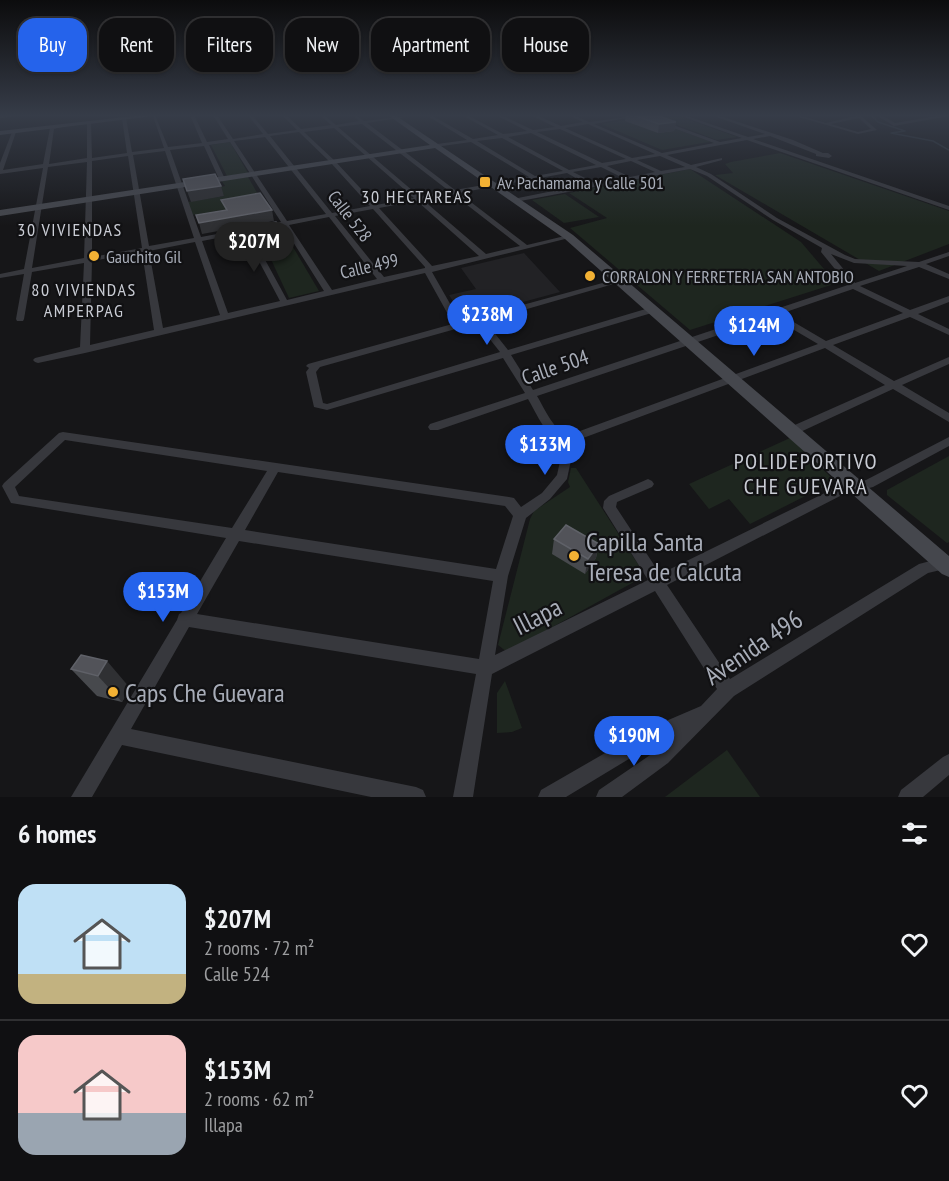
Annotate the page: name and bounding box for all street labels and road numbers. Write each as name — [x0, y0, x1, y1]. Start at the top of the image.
street label: Calle 528 — [323, 186, 377, 246]
street label: Calle 499 — [338, 248, 400, 284]
street label: Calle 504 — [518, 343, 593, 391]
street label: Illapa — [507, 590, 567, 642]
street label: Avenida 496 — [697, 602, 809, 692]

